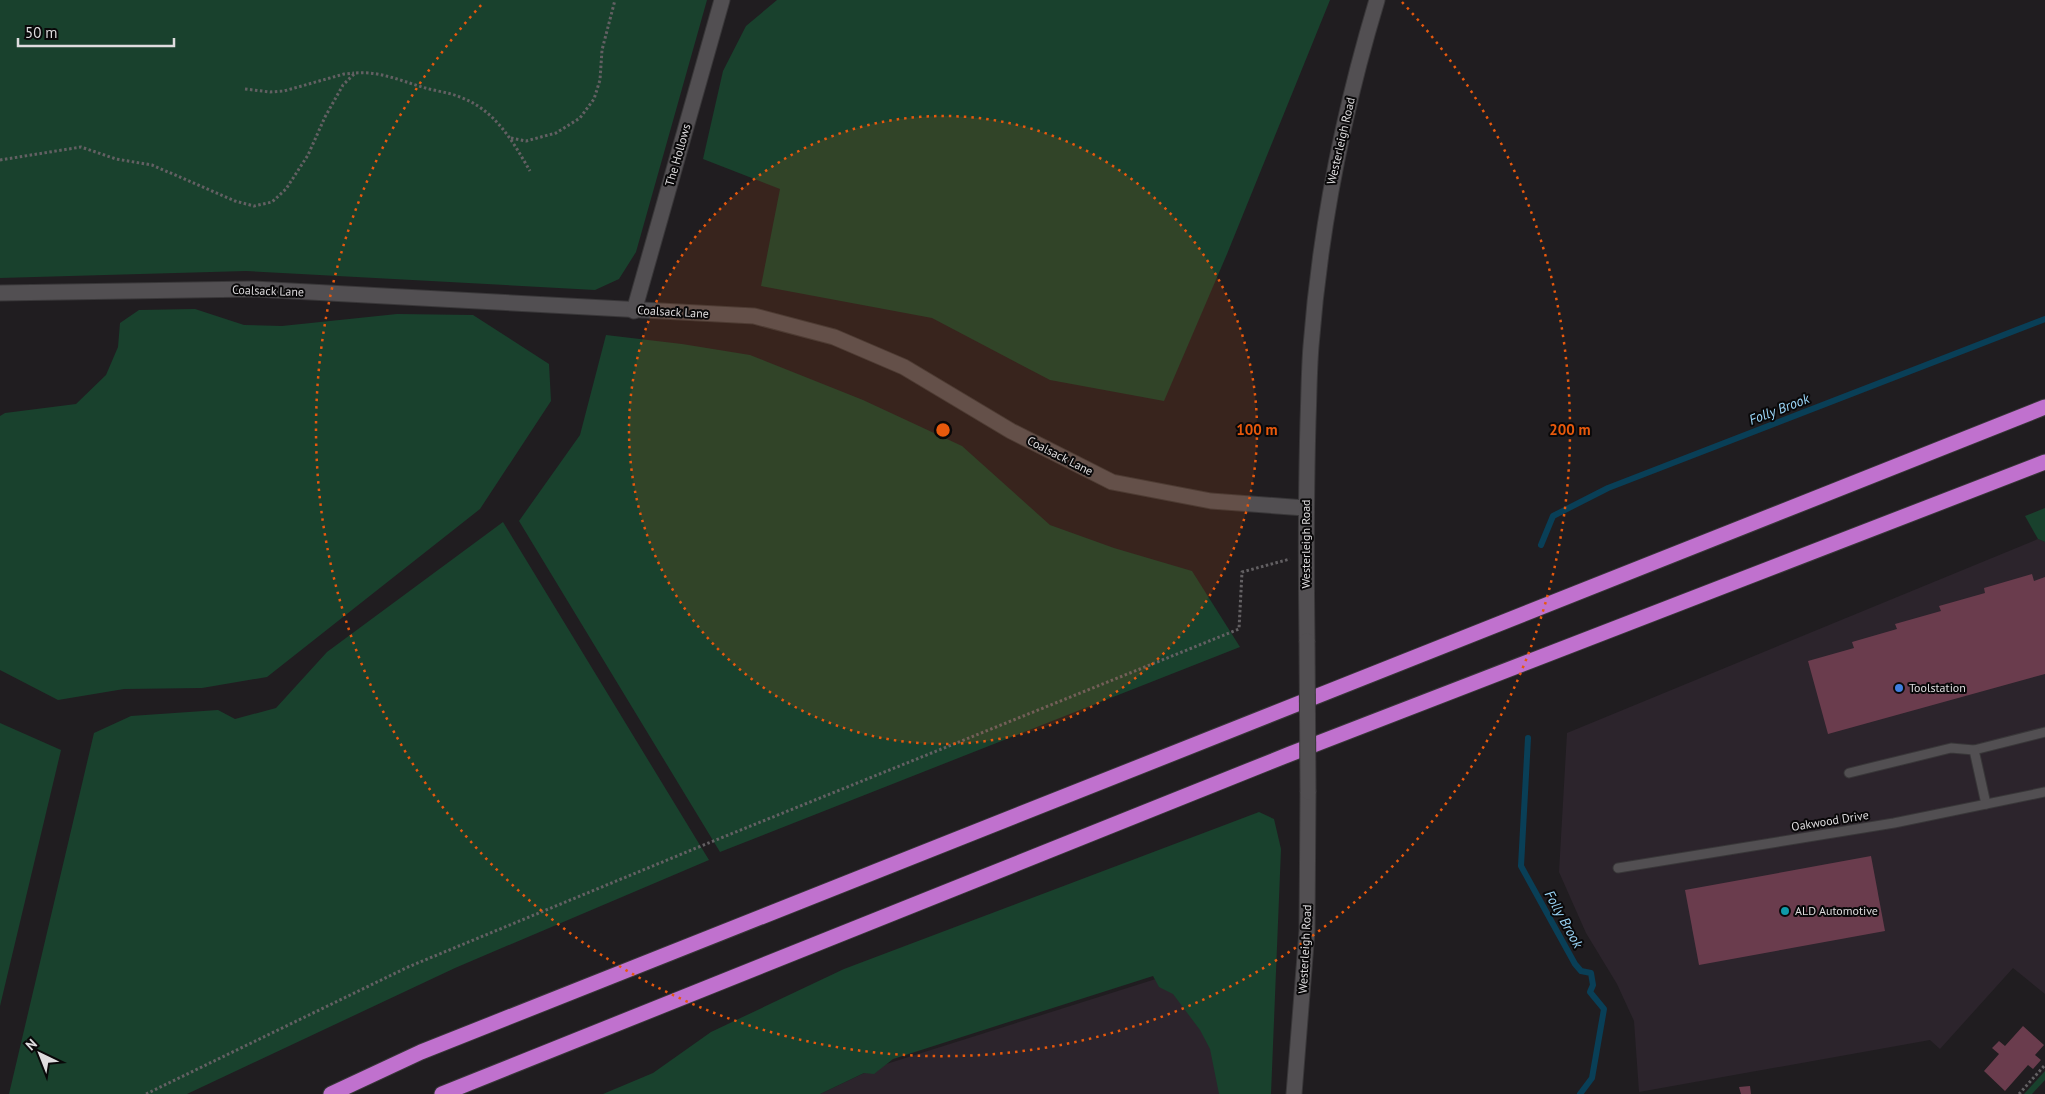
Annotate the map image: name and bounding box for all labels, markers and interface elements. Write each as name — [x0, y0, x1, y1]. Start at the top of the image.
scale bar — [18, 15, 174, 47]
text: 50 m — [25, 23, 58, 42]
street label: Westerleigh Road — [1323, 96, 1358, 186]
street label: The Hollows — [661, 122, 694, 188]
street label: Coalsack Lane — [232, 282, 304, 299]
street label: Coalsack Lane — [637, 302, 709, 321]
water label: Folly Brook — [1746, 389, 1813, 429]
text: 100 m — [1236, 420, 1278, 439]
text: 200 m — [1549, 420, 1591, 439]
centre of rings — [934, 421, 952, 439]
street label: Coalsack Lane — [1025, 433, 1096, 479]
street label: Westerleigh Road — [1298, 499, 1313, 589]
place label: Toolstation — [1909, 680, 1966, 695]
marker: Toolstation — [1893, 682, 1905, 694]
street label: Oakwood Drive — [1790, 807, 1870, 834]
water label: Folly Brook — [1541, 887, 1588, 952]
place label: ALD Automotive — [1795, 903, 1878, 918]
street label: Westerleigh Road — [1295, 904, 1314, 994]
marker: ALD Automotive — [1779, 905, 1791, 917]
north arrow — [15, 1029, 65, 1079]
text: N — [22, 1035, 41, 1054]

